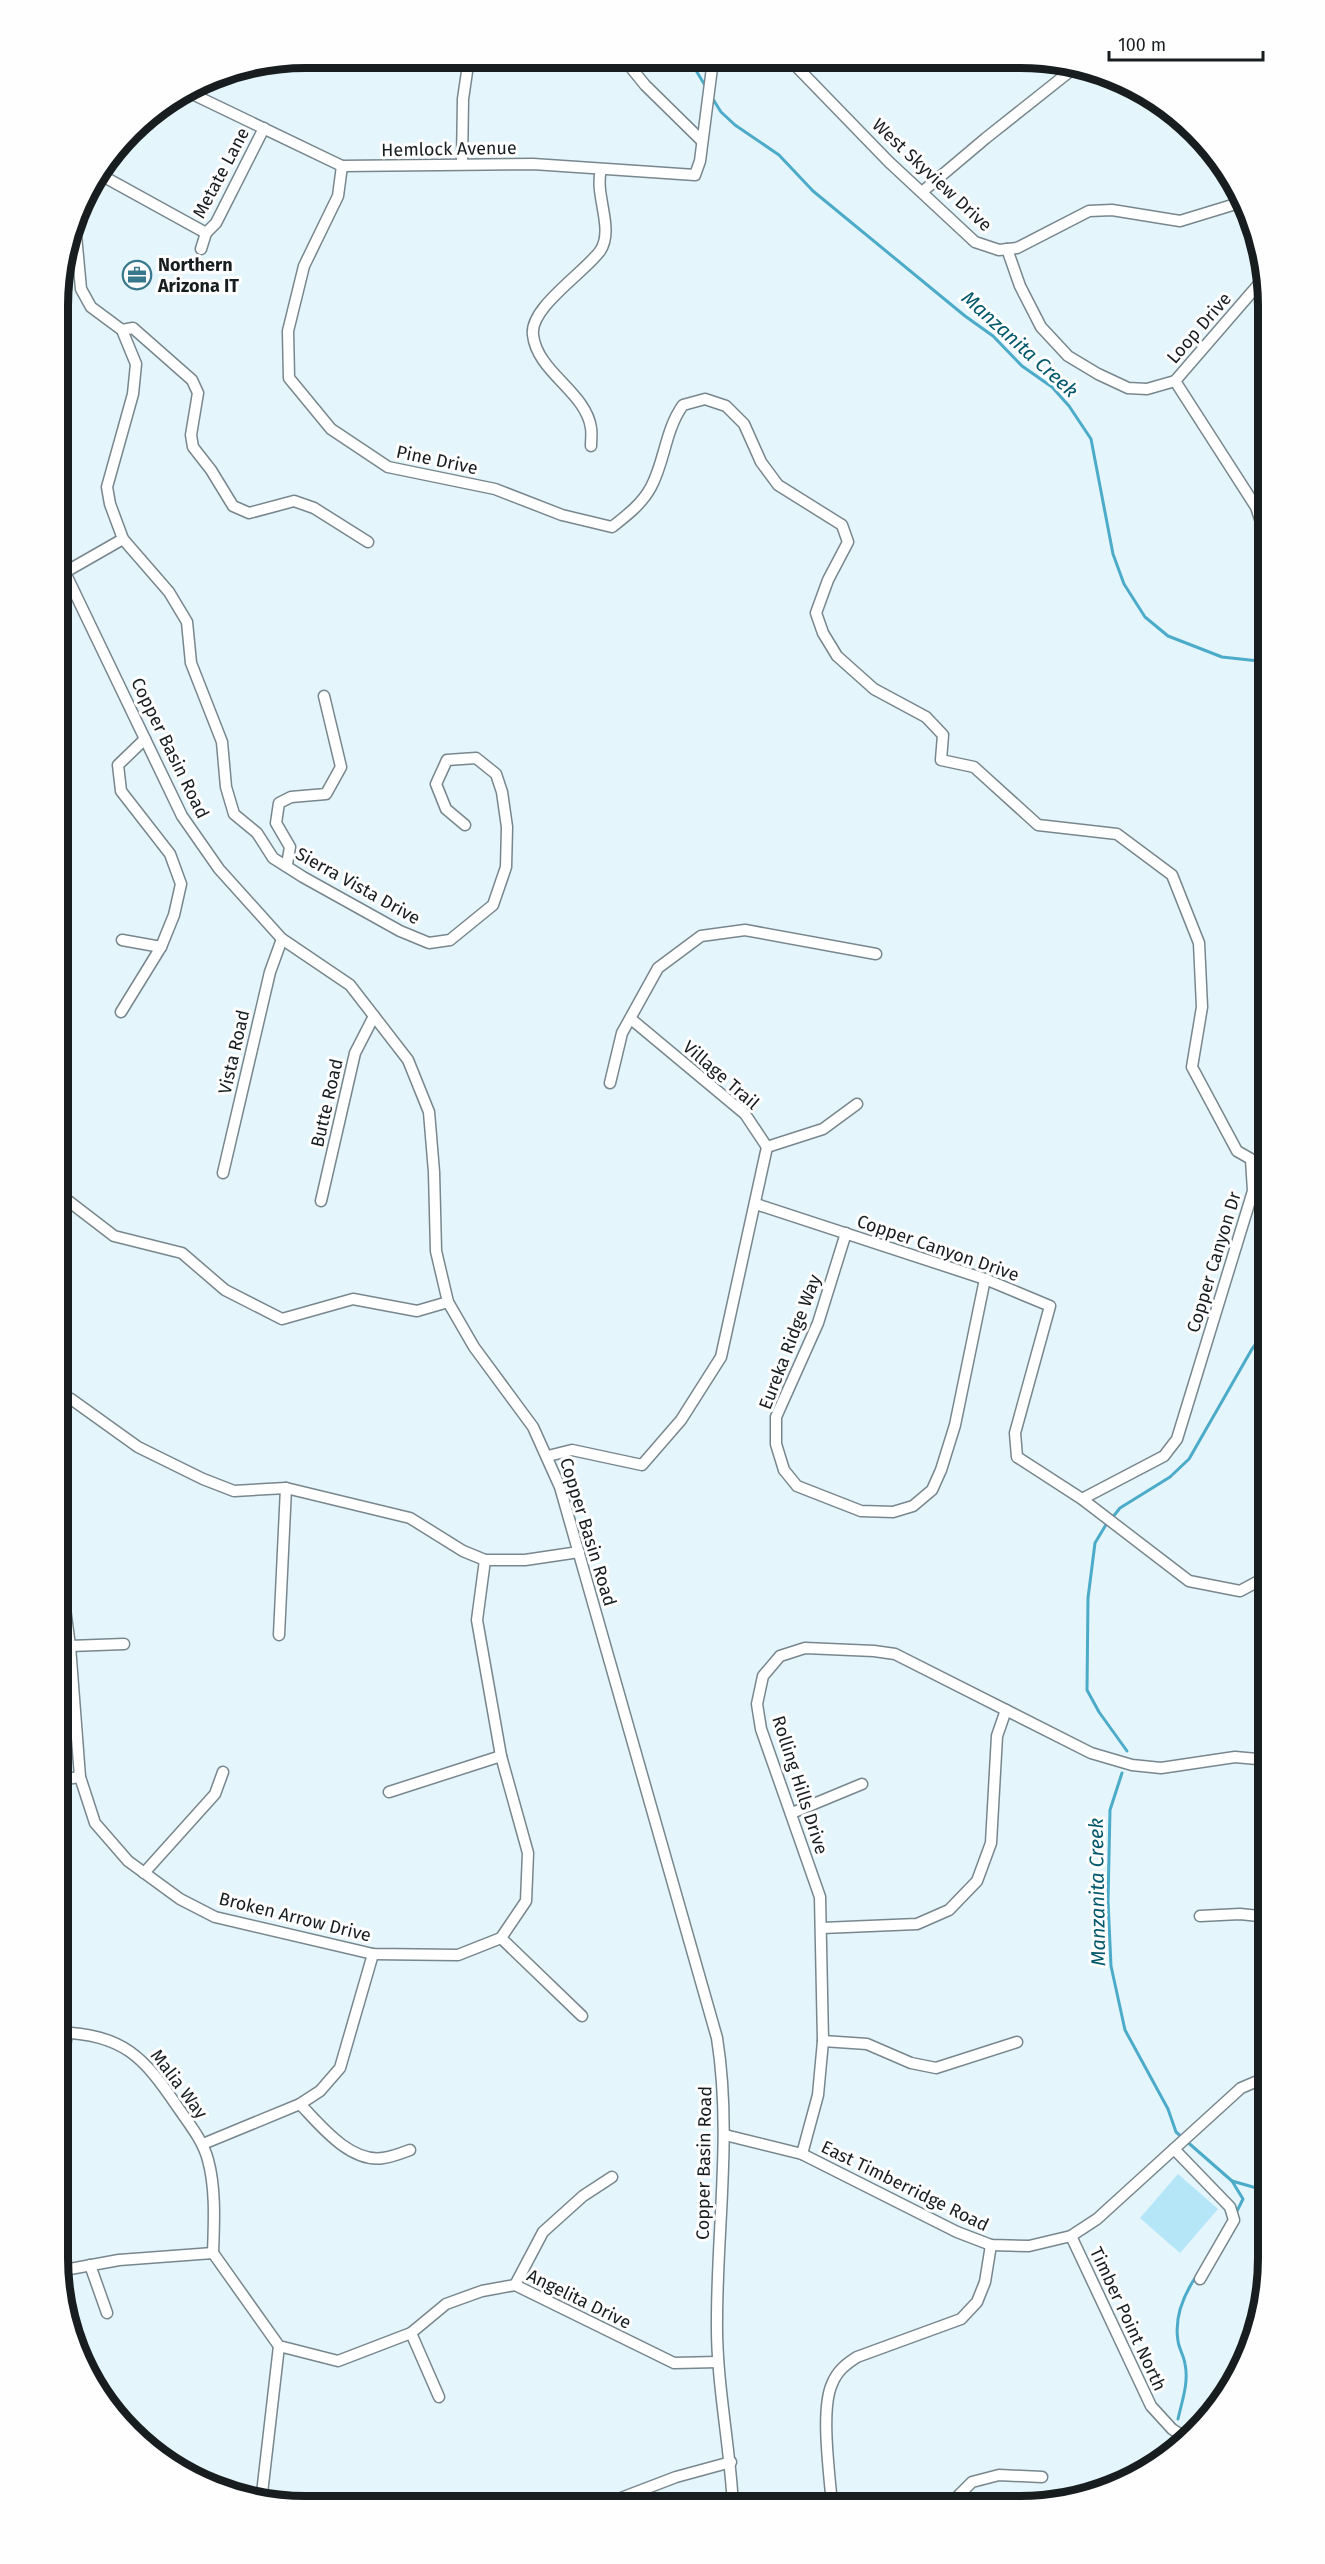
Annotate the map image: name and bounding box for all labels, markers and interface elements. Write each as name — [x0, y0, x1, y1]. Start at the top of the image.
scale bar — [1109, 24, 1264, 62]
text: 100 m — [1118, 34, 1166, 56]
street label: West Skyview Drive — [868, 114, 996, 236]
street label: Metate Lane — [188, 124, 254, 222]
street label: Hemlock Avenue — [381, 137, 517, 161]
place label: Northern Arizona IT — [157, 254, 239, 297]
office icon: Northern Arizona IT — [121, 259, 153, 291]
water label: Manzanita Creek — [957, 286, 1083, 403]
street label: Loop Drive — [1162, 288, 1236, 368]
street label: Pine Drive — [394, 441, 480, 479]
street label: Copper Basin Road — [126, 674, 214, 822]
street label: Sierra Vista Drive — [292, 843, 424, 929]
street label: Vista Road — [214, 1008, 254, 1096]
street label: Village Trail — [678, 1036, 764, 1114]
street label: Butte Road — [306, 1057, 348, 1149]
street label: Copper Canyon Dr — [1182, 1189, 1246, 1335]
street label: Copper Canyon Drive — [854, 1210, 1022, 1286]
street label: Eureka Ridge Way — [754, 1271, 826, 1413]
street label: Copper Basin Road — [555, 1455, 621, 1609]
street label: Rolling Hills Drive — [767, 1713, 833, 1857]
water label: Manzanita Creek — [1084, 1818, 1110, 1966]
street label: Broken Arrow Drive — [217, 1887, 373, 1947]
street label: Malia Way — [146, 2045, 212, 2123]
street label: Copper Basin Road — [692, 2086, 716, 2240]
street label: East Timberridge Road — [818, 2136, 992, 2236]
street label: Timber Point North — [1085, 2244, 1171, 2394]
street label: Angelita Drive — [523, 2264, 635, 2334]

